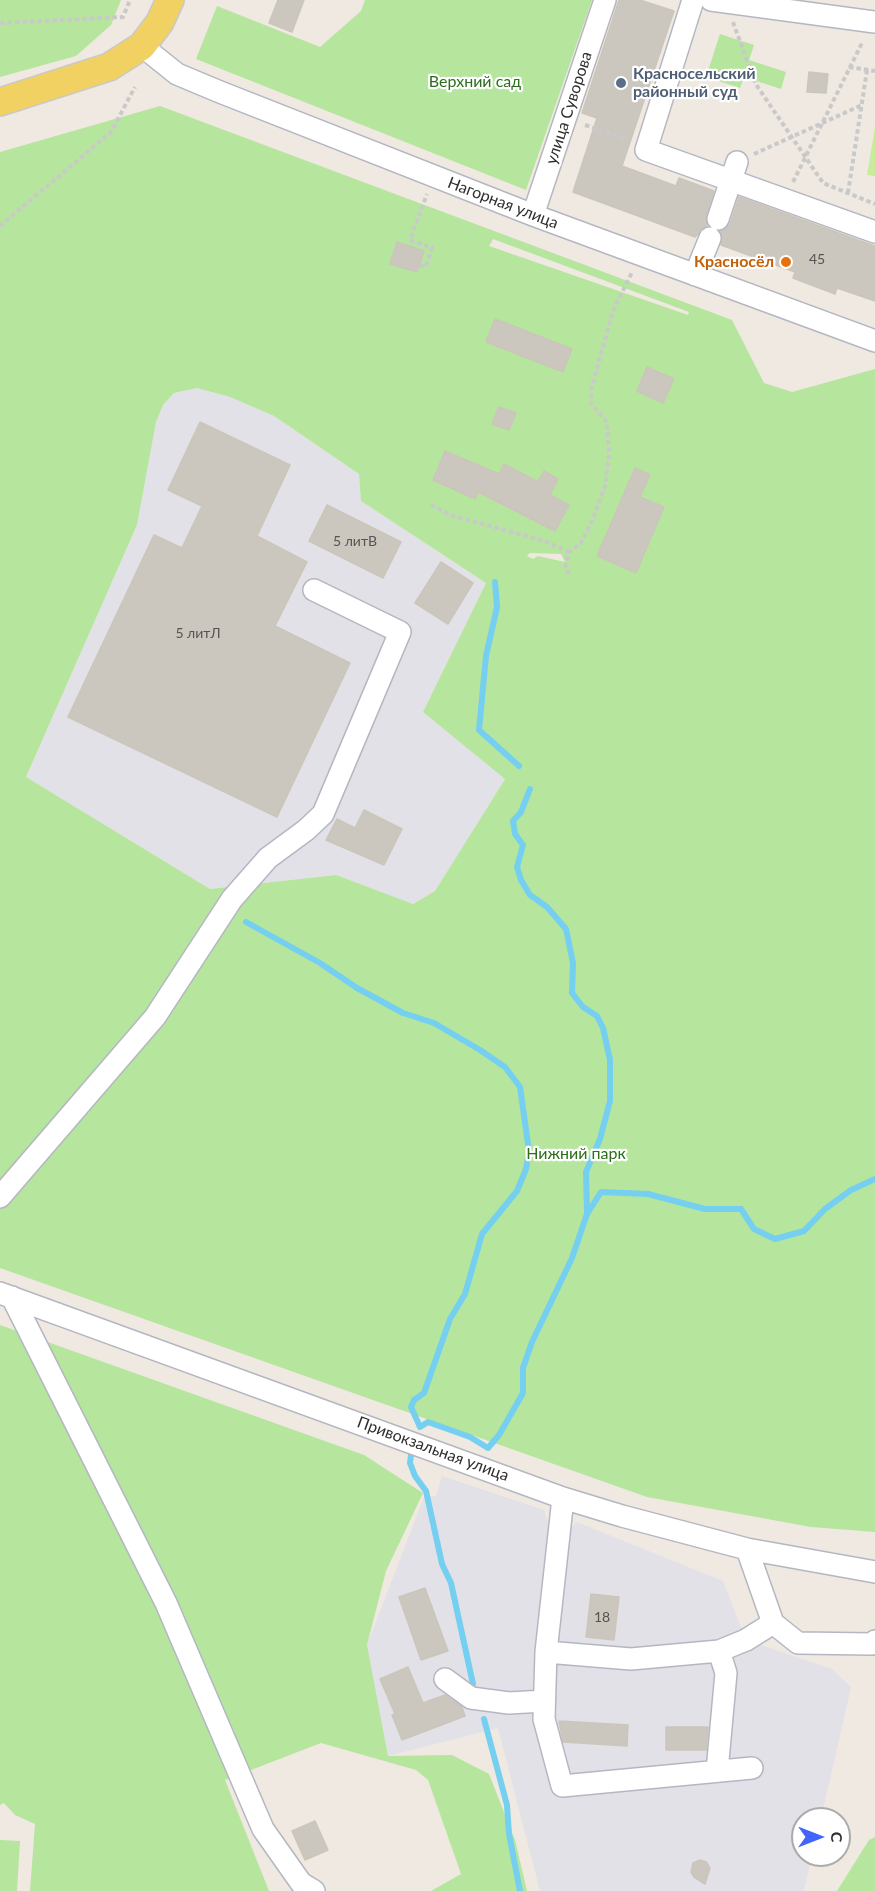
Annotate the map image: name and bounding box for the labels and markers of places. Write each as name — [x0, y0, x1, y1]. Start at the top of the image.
place label: Красносельский районный суд — [633, 64, 756, 102]
marker: Красносельский районный суд — [614, 76, 628, 90]
place label: Красносёл — [694, 252, 774, 272]
marker: Красносёл — [779, 255, 793, 269]

